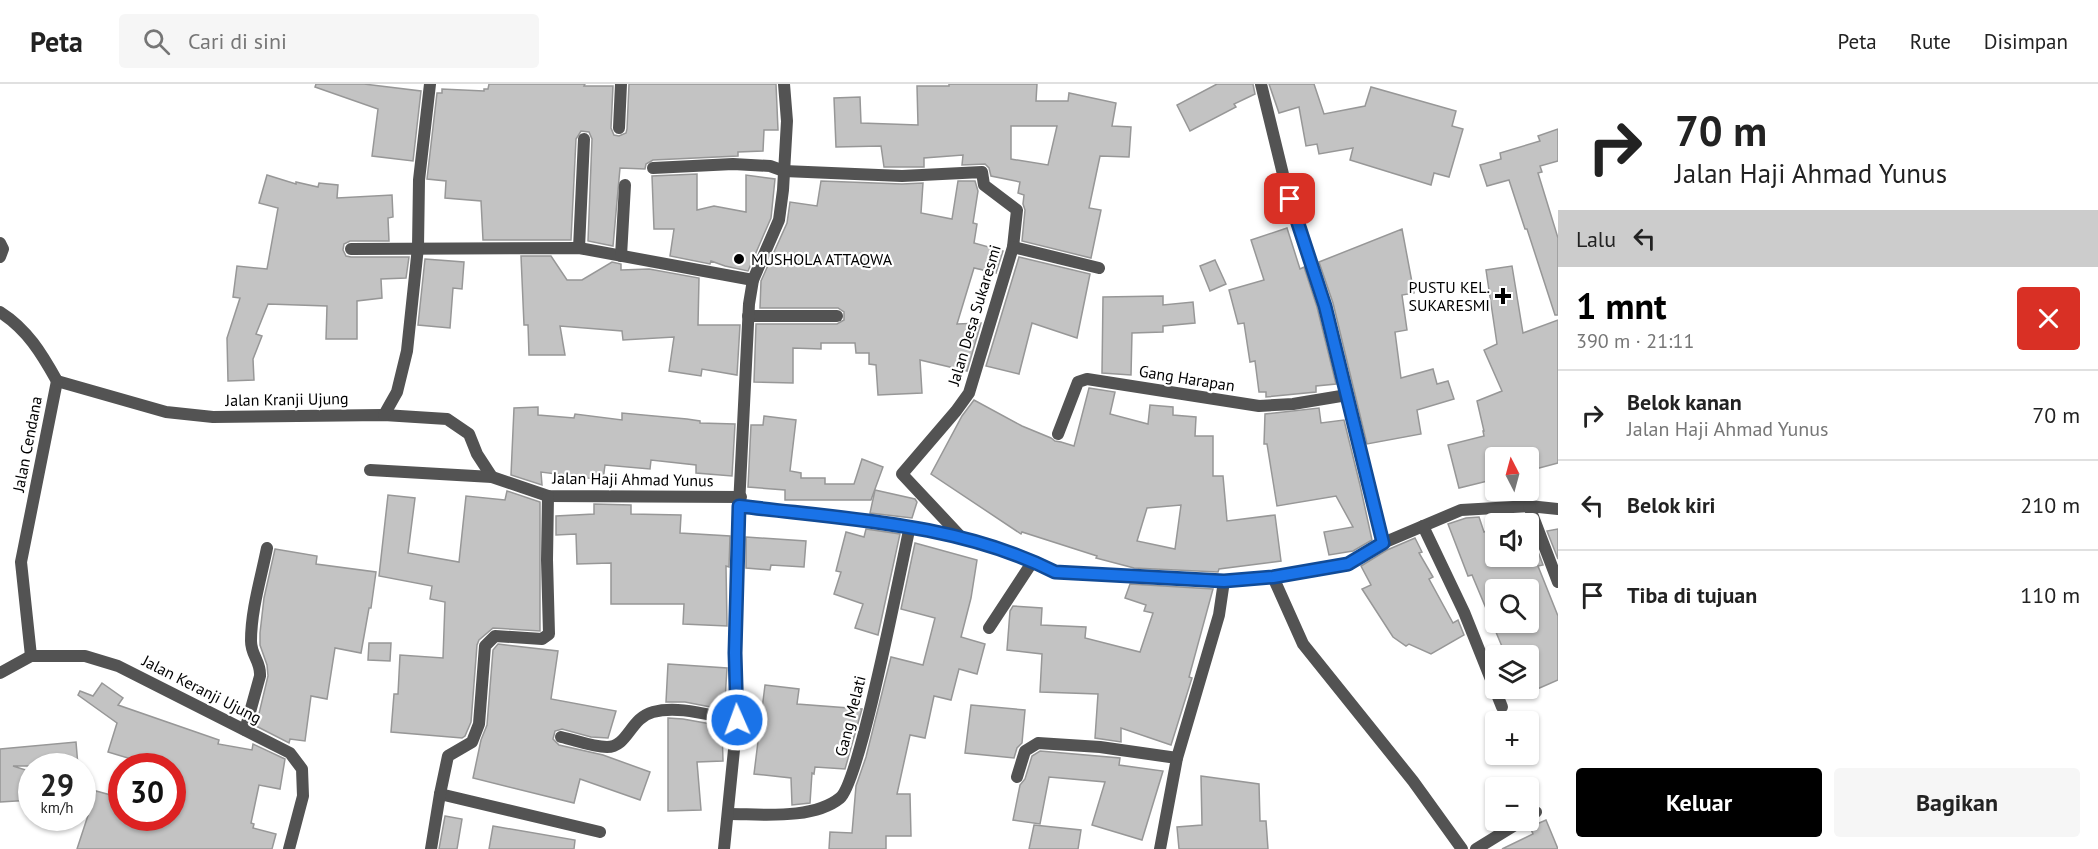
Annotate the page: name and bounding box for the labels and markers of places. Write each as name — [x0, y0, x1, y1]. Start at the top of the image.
pin — [1264, 173, 1315, 224]
place label: MUSHOLA ATTAQWA — [751, 249, 893, 269]
marker: MUSHOLA ATTAQWA — [732, 252, 746, 266]
place label: PUSTU KEL. SUKARESMI — [1409, 277, 1490, 315]
marker: PUSTU KEL. SUKARESMI — [1494, 287, 1512, 305]

